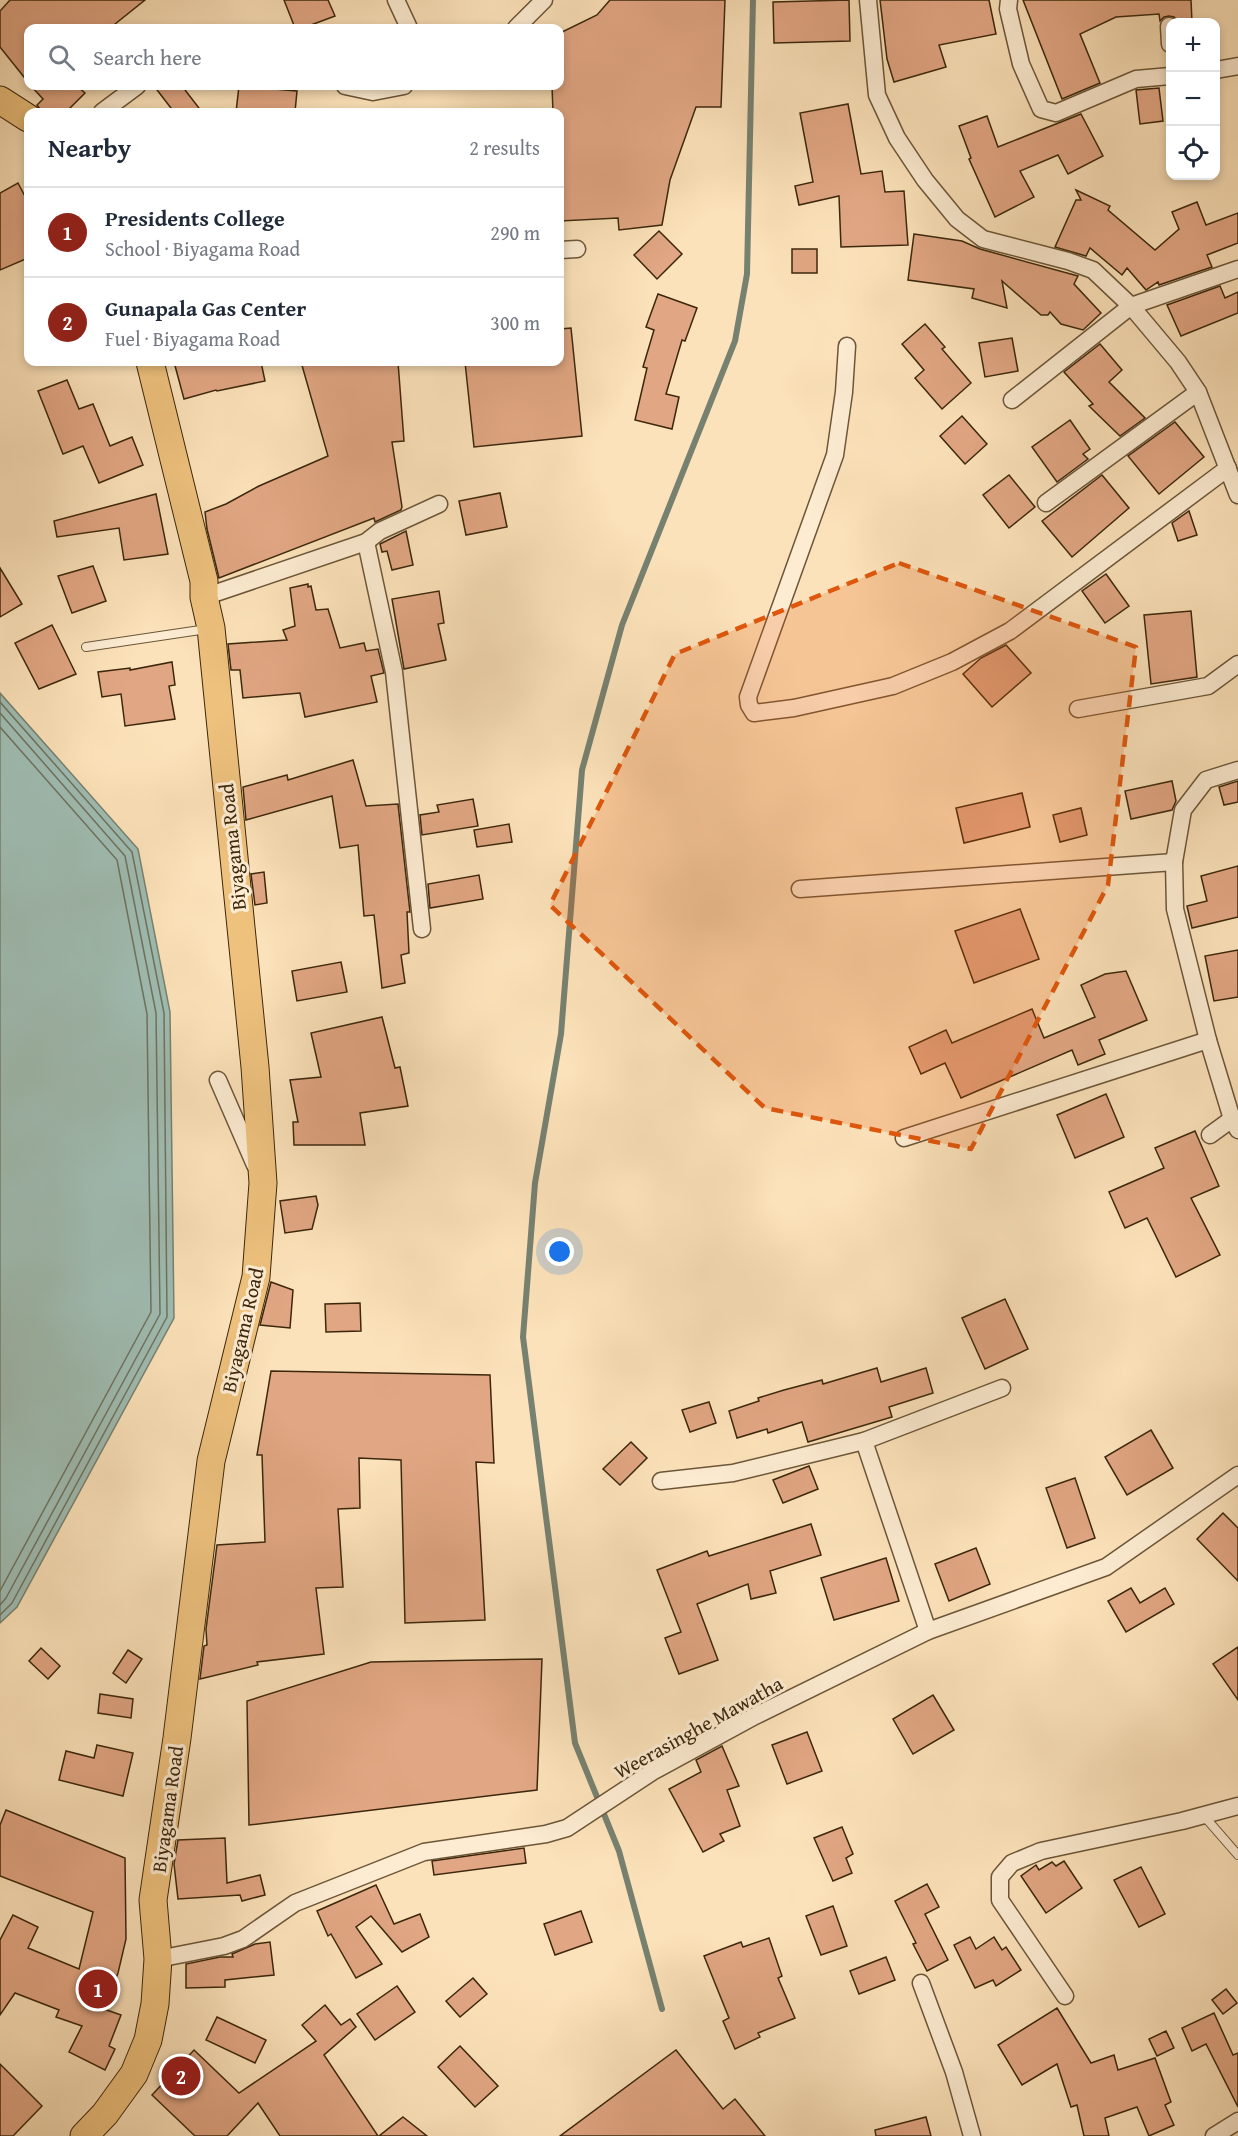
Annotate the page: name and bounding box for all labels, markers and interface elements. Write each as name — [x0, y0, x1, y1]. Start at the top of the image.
map controls — [1166, 18, 1220, 180]
button: + — [1166, 18, 1220, 72]
search box — [24, 24, 564, 90]
icon: search — [45, 41, 78, 74]
text: Search here — [93, 41, 202, 73]
button: − — [1166, 72, 1220, 126]
button: locate — [1166, 126, 1220, 180]
text: Nearby — [48, 128, 131, 167]
text: 2 results — [469, 133, 540, 162]
text: Presidents College — [105, 202, 285, 234]
text: 1 — [62, 218, 73, 247]
text: 290 m — [490, 218, 540, 247]
text: School · Biyagama Road — [105, 234, 300, 263]
text: Gunapala Gas Center — [105, 292, 306, 324]
text: 2 — [62, 308, 73, 337]
text: 300 m — [490, 308, 540, 337]
text: Fuel · Biyagama Road — [105, 324, 280, 353]
street label: Biyagama Road — [211, 782, 253, 912]
your location — [545, 1237, 574, 1266]
street label: Biyagama Road — [214, 1264, 271, 1395]
street label: Weerasinghe Mawatha — [608, 1668, 788, 1785]
street label: Biyagama Road — [144, 1744, 190, 1874]
pin: 1 — [78, 1966, 118, 2012]
pin: 2 — [162, 2054, 201, 2098]

